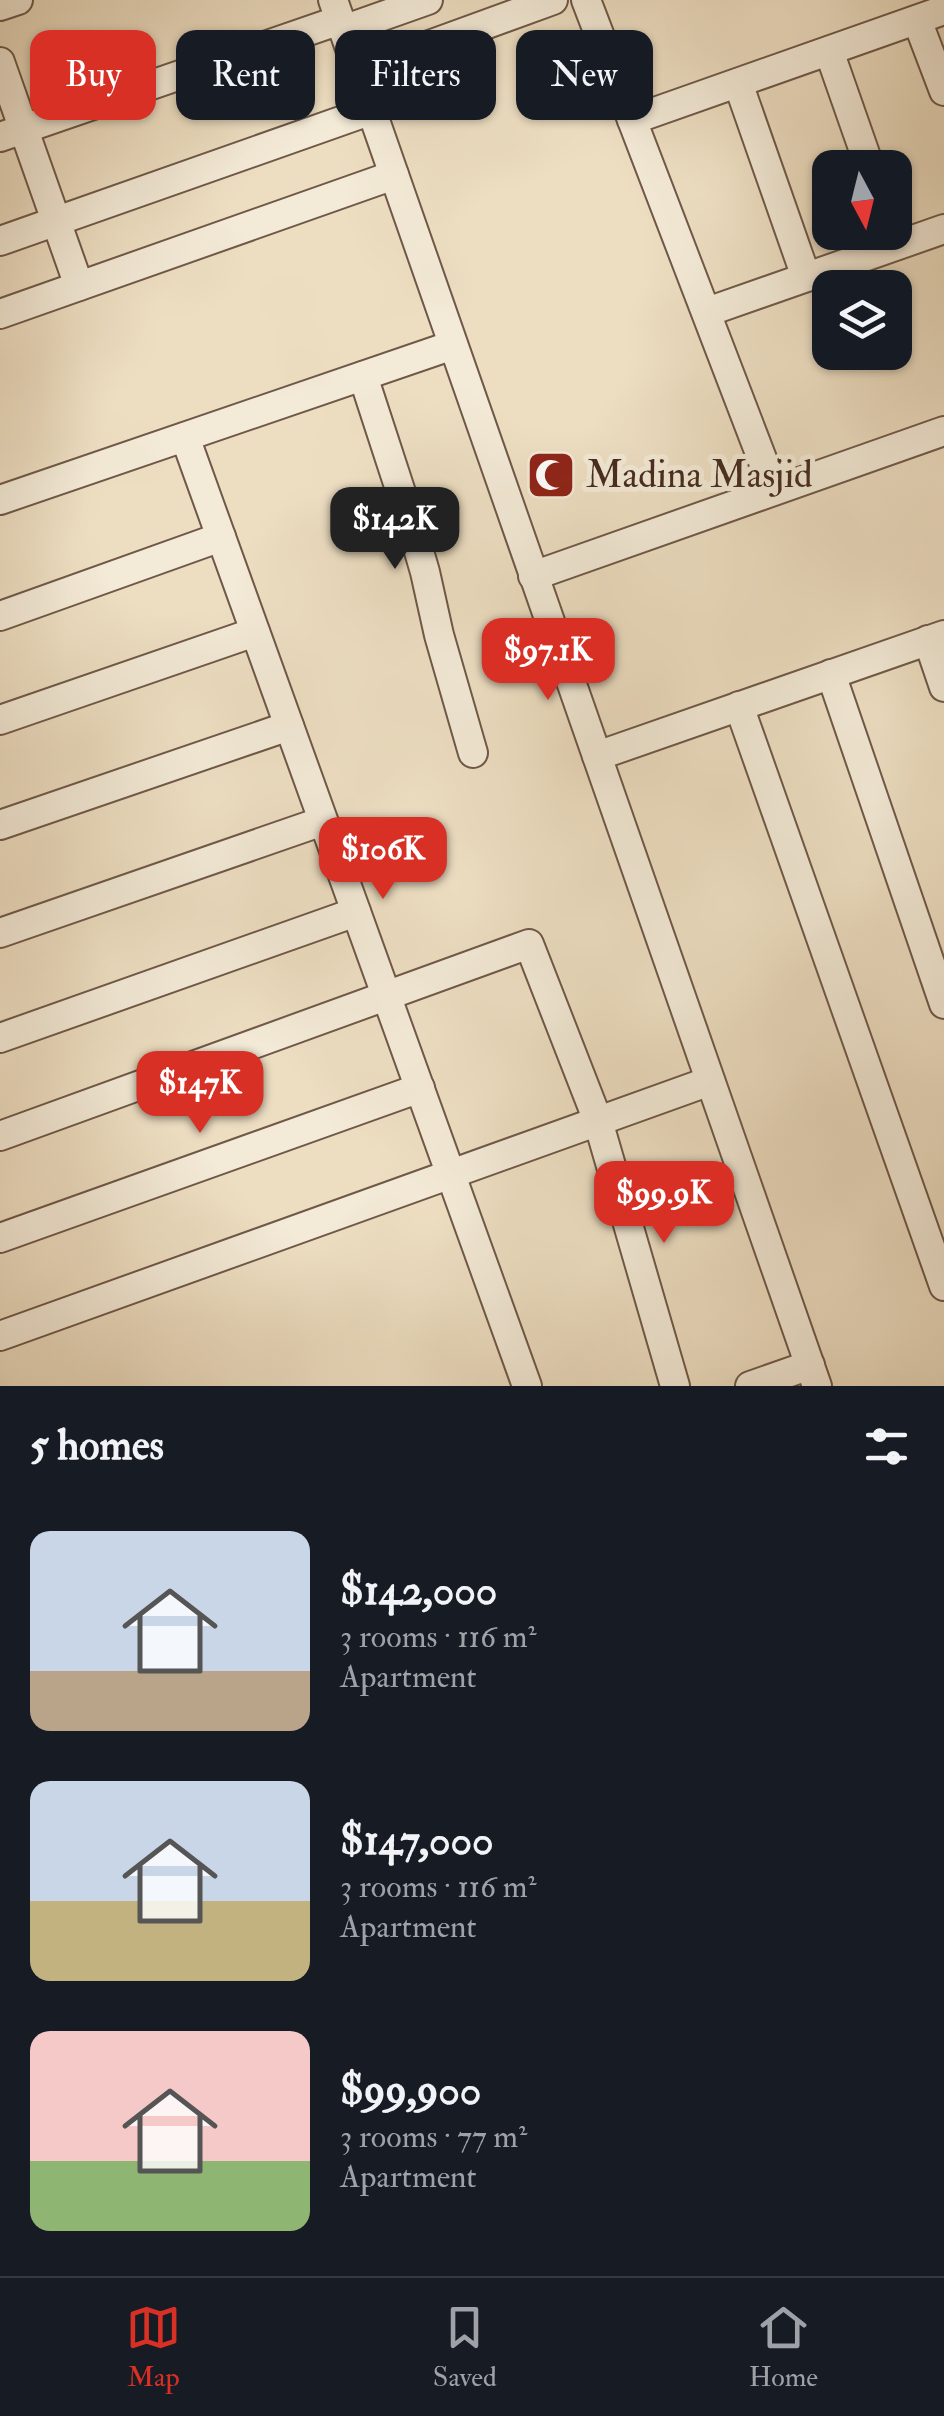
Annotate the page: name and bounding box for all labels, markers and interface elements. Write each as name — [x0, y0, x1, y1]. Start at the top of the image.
chip: Buy — [30, 30, 156, 120]
chip: Rent — [176, 30, 315, 120]
chip: Filters — [335, 30, 496, 120]
chip: New — [516, 30, 653, 120]
north arrow — [812, 150, 912, 250]
map controls — [812, 150, 912, 370]
button: layers — [812, 270, 912, 370]
mosque icon: Madina Masjid — [525, 449, 577, 501]
place label: Madina Masjid — [586, 451, 813, 499]
pin: $142K — [325, 487, 465, 572]
text: $142K — [352, 499, 438, 539]
pin: $97.1K — [467, 618, 629, 703]
text: $97.1K — [504, 630, 592, 670]
pin: $106K — [313, 817, 453, 902]
text: $106K — [341, 829, 425, 869]
pin: $147K — [130, 1051, 270, 1136]
text: $147K — [158, 1063, 242, 1103]
pin: $99.9K — [583, 1161, 745, 1246]
text: $99.9K — [616, 1173, 712, 1213]
icon: filters — [859, 1419, 914, 1474]
text: 5 homes — [30, 1420, 164, 1472]
text: $142,000 — [340, 1565, 497, 1617]
icon: home — [110, 1571, 230, 1691]
text: 3 rooms · 116 m² — [340, 1617, 537, 1657]
text: Apartment — [340, 1657, 477, 1697]
text: $147,000 — [340, 1815, 493, 1867]
icon: home — [110, 1821, 230, 1941]
text: 3 rooms · 116 m² — [340, 1867, 537, 1907]
text: Apartment — [340, 1907, 477, 1947]
text: $99,900 — [340, 2065, 481, 2117]
icon: home — [110, 2071, 230, 2191]
text: 3 rooms · 77 m² — [340, 2117, 527, 2157]
text: Apartment — [340, 2157, 477, 2197]
tab: Map — [126, 2300, 181, 2395]
tab: Saved — [433, 2300, 497, 2395]
tab: Home — [749, 2300, 818, 2395]

